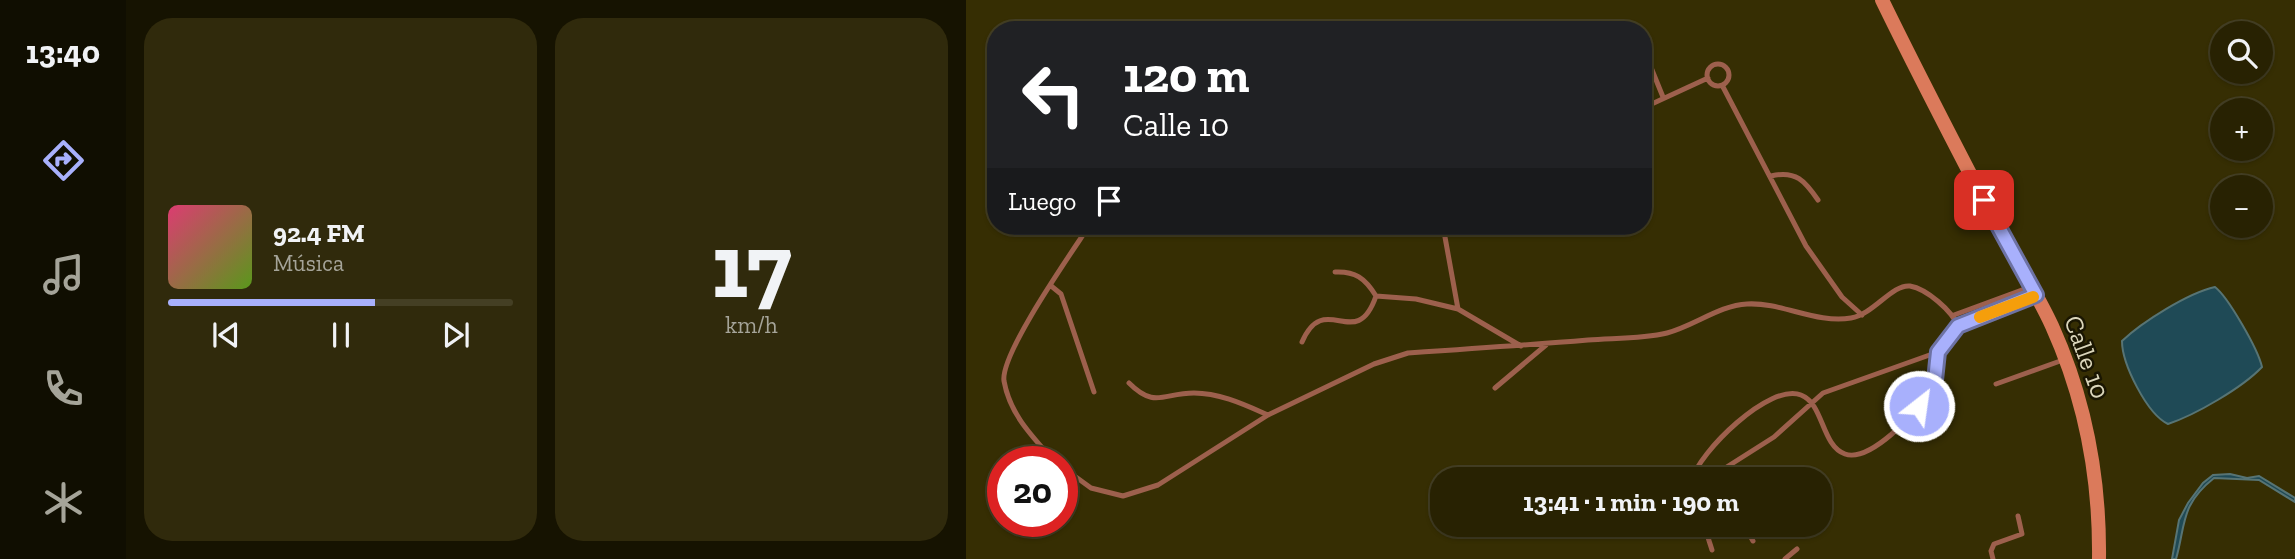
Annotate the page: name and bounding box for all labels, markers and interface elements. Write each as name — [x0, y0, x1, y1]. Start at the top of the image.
map controls — [2210, 21, 2273, 238]
button: search — [2210, 21, 2273, 84]
text: 13:40 — [26, 33, 100, 71]
text: 120 m — [1123, 46, 1249, 105]
icon: left — [1008, 49, 1099, 140]
button: + — [2210, 98, 2273, 161]
text: Calle 10 — [1123, 106, 1229, 144]
icon: directions — [39, 136, 88, 185]
pin — [1954, 170, 2014, 230]
button: − — [2210, 175, 2273, 238]
icon: arrive — [1965, 181, 2003, 219]
icon: arrive — [1090, 182, 1128, 220]
text: Luego — [1008, 185, 1076, 217]
text: 17 — [712, 211, 792, 320]
text: 92.4 FM — [273, 217, 365, 249]
text: Música — [273, 249, 344, 277]
icon: music — [39, 250, 88, 299]
text: km/h — [725, 311, 778, 339]
street label: Calle 10 — [2057, 311, 2117, 403]
icon: previous — [207, 316, 245, 354]
icon: pause — [322, 316, 360, 354]
icon: next — [437, 316, 475, 354]
icon: phone — [39, 364, 88, 413]
position arrow — [1882, 369, 1956, 443]
speed limit sign: 20 — [987, 446, 1078, 537]
icon: climate — [39, 478, 88, 527]
text: 13:41 · 1 min · 190 m — [1523, 486, 1739, 518]

